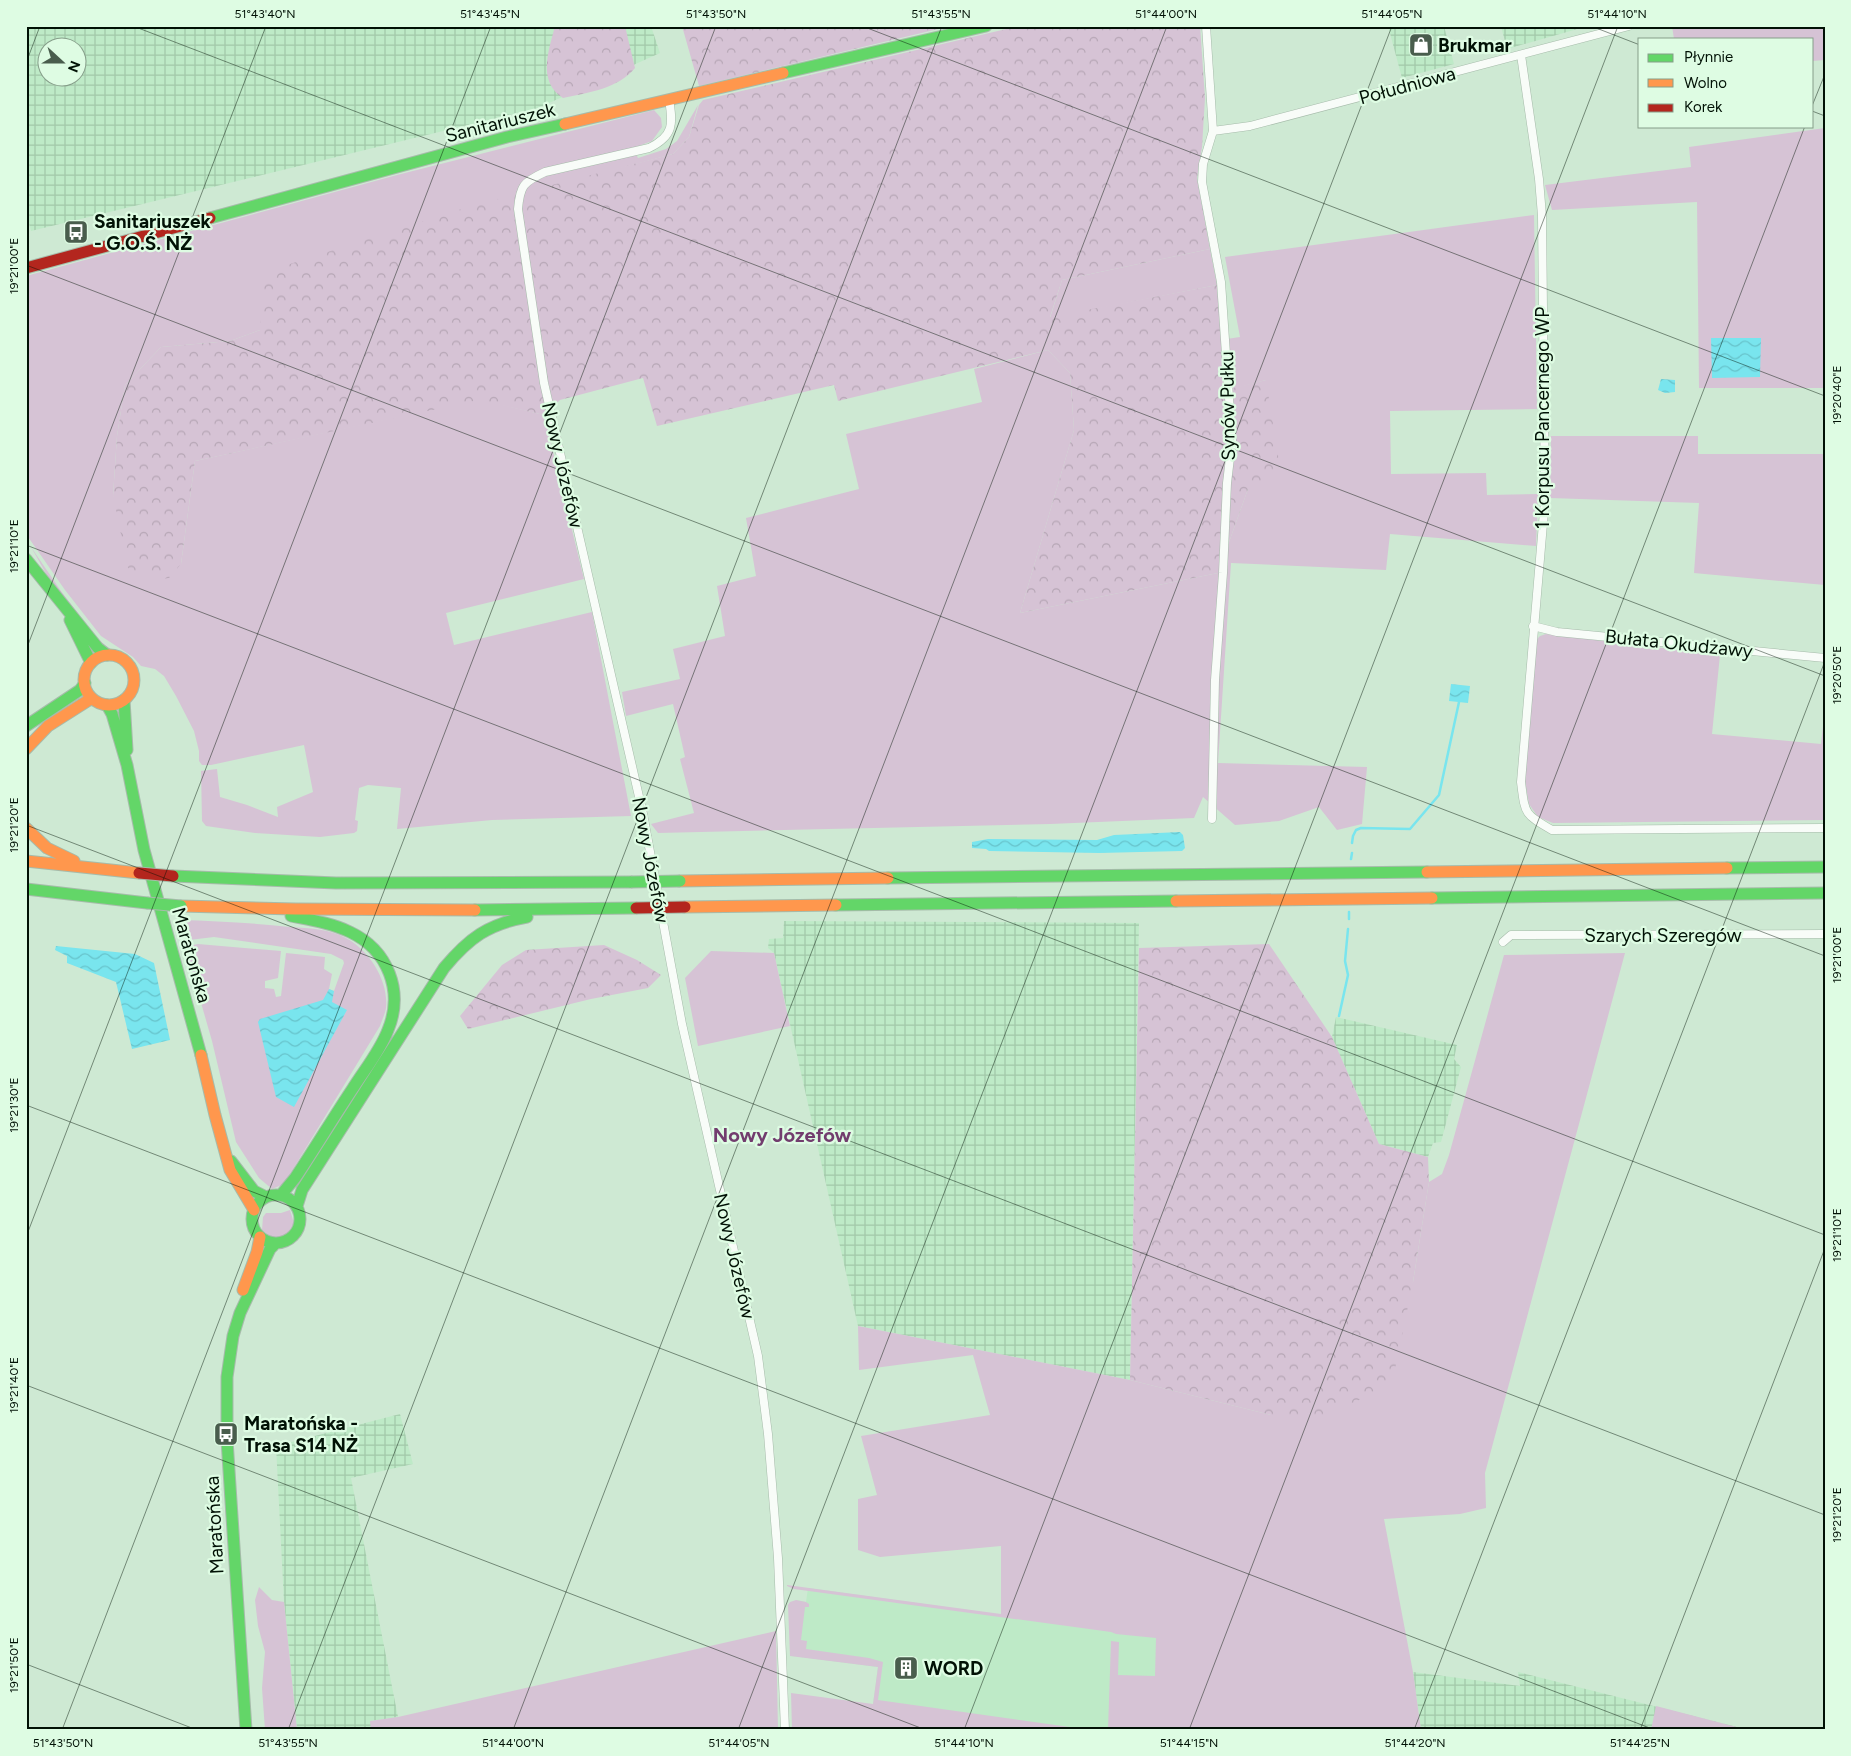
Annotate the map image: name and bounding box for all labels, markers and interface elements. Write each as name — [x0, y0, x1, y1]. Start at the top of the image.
text: 51°43'40"N — [235, 7, 295, 21]
text: 51°43'45"N — [460, 7, 520, 21]
text: 51°43'50"N — [686, 7, 746, 21]
text: 51°43'55"N — [911, 7, 971, 21]
text: 51°44'00"N — [1135, 7, 1197, 21]
text: 51°44'05"N — [1361, 7, 1423, 21]
text: 51°44'10"N — [1587, 7, 1647, 21]
shop icon: Brukmar — [1408, 32, 1434, 58]
place label: Brukmar — [1438, 34, 1512, 57]
north arrow — [38, 38, 88, 88]
legend — [1638, 38, 1814, 128]
text: Płynnie — [1684, 48, 1733, 66]
text: N — [64, 58, 84, 75]
street label: Południowa — [1356, 62, 1458, 109]
text: Wolno — [1684, 74, 1727, 92]
street label: Sanitariuszek — [443, 98, 558, 147]
text: Korek — [1684, 98, 1723, 116]
place label: Sanitariuszek - G.O.Ś. NŻ — [94, 210, 211, 255]
bus stop icon: Sanitariuszek - G.O.Ś. NŻ — [63, 219, 89, 245]
text: 19°21'00"E — [7, 238, 21, 294]
street label: 1 Korpusu Pancernego WP — [1531, 307, 1554, 529]
street label: Synów Pułku — [1215, 351, 1240, 461]
text: 19°20'40"E — [1830, 365, 1844, 425]
street label: Nowy Józefów — [537, 400, 588, 530]
text: 19°21'10"E — [7, 519, 21, 573]
street label: Bułata Okudżawy — [1604, 624, 1754, 663]
text: 19°20'50"E — [1830, 646, 1844, 704]
street label: Nowy Józefów — [627, 795, 674, 925]
text: 19°21'20"E — [7, 797, 21, 853]
street label: Maratońska — [167, 905, 216, 1005]
street label: Szarych Szeregów — [1584, 924, 1742, 947]
text: 19°21'00"E — [1830, 927, 1844, 983]
text: 19°21'30"E — [7, 1077, 21, 1133]
district label: Nowy Józefów — [713, 1123, 851, 1147]
street label: Nowy Józefów — [709, 1191, 760, 1321]
text: 19°21'10"E — [1830, 1208, 1844, 1262]
text: 19°21'40"E — [7, 1357, 21, 1413]
place label: Maratońska - Trasa S14 NŻ — [244, 1412, 358, 1457]
bus stop icon: Maratońska - Trasa S14 NŻ — [213, 1421, 239, 1447]
street label: Maratońska — [200, 1475, 229, 1575]
text: 19°21'20"E — [1830, 1487, 1844, 1543]
text: 19°21'50"E — [7, 1637, 21, 1693]
building icon: WORD — [893, 1655, 919, 1681]
place label: WORD — [924, 1657, 983, 1680]
text: 51°43'50"N — [33, 1736, 93, 1750]
text: 51°43'55"N — [258, 1736, 318, 1750]
text: 51°44'00"N — [482, 1736, 544, 1750]
text: 51°44'05"N — [708, 1736, 770, 1750]
text: 51°44'10"N — [934, 1736, 994, 1750]
text: 51°44'15"N — [1160, 1736, 1218, 1750]
text: 51°44'20"N — [1384, 1736, 1446, 1750]
text: 51°44'25"N — [1610, 1736, 1670, 1750]

